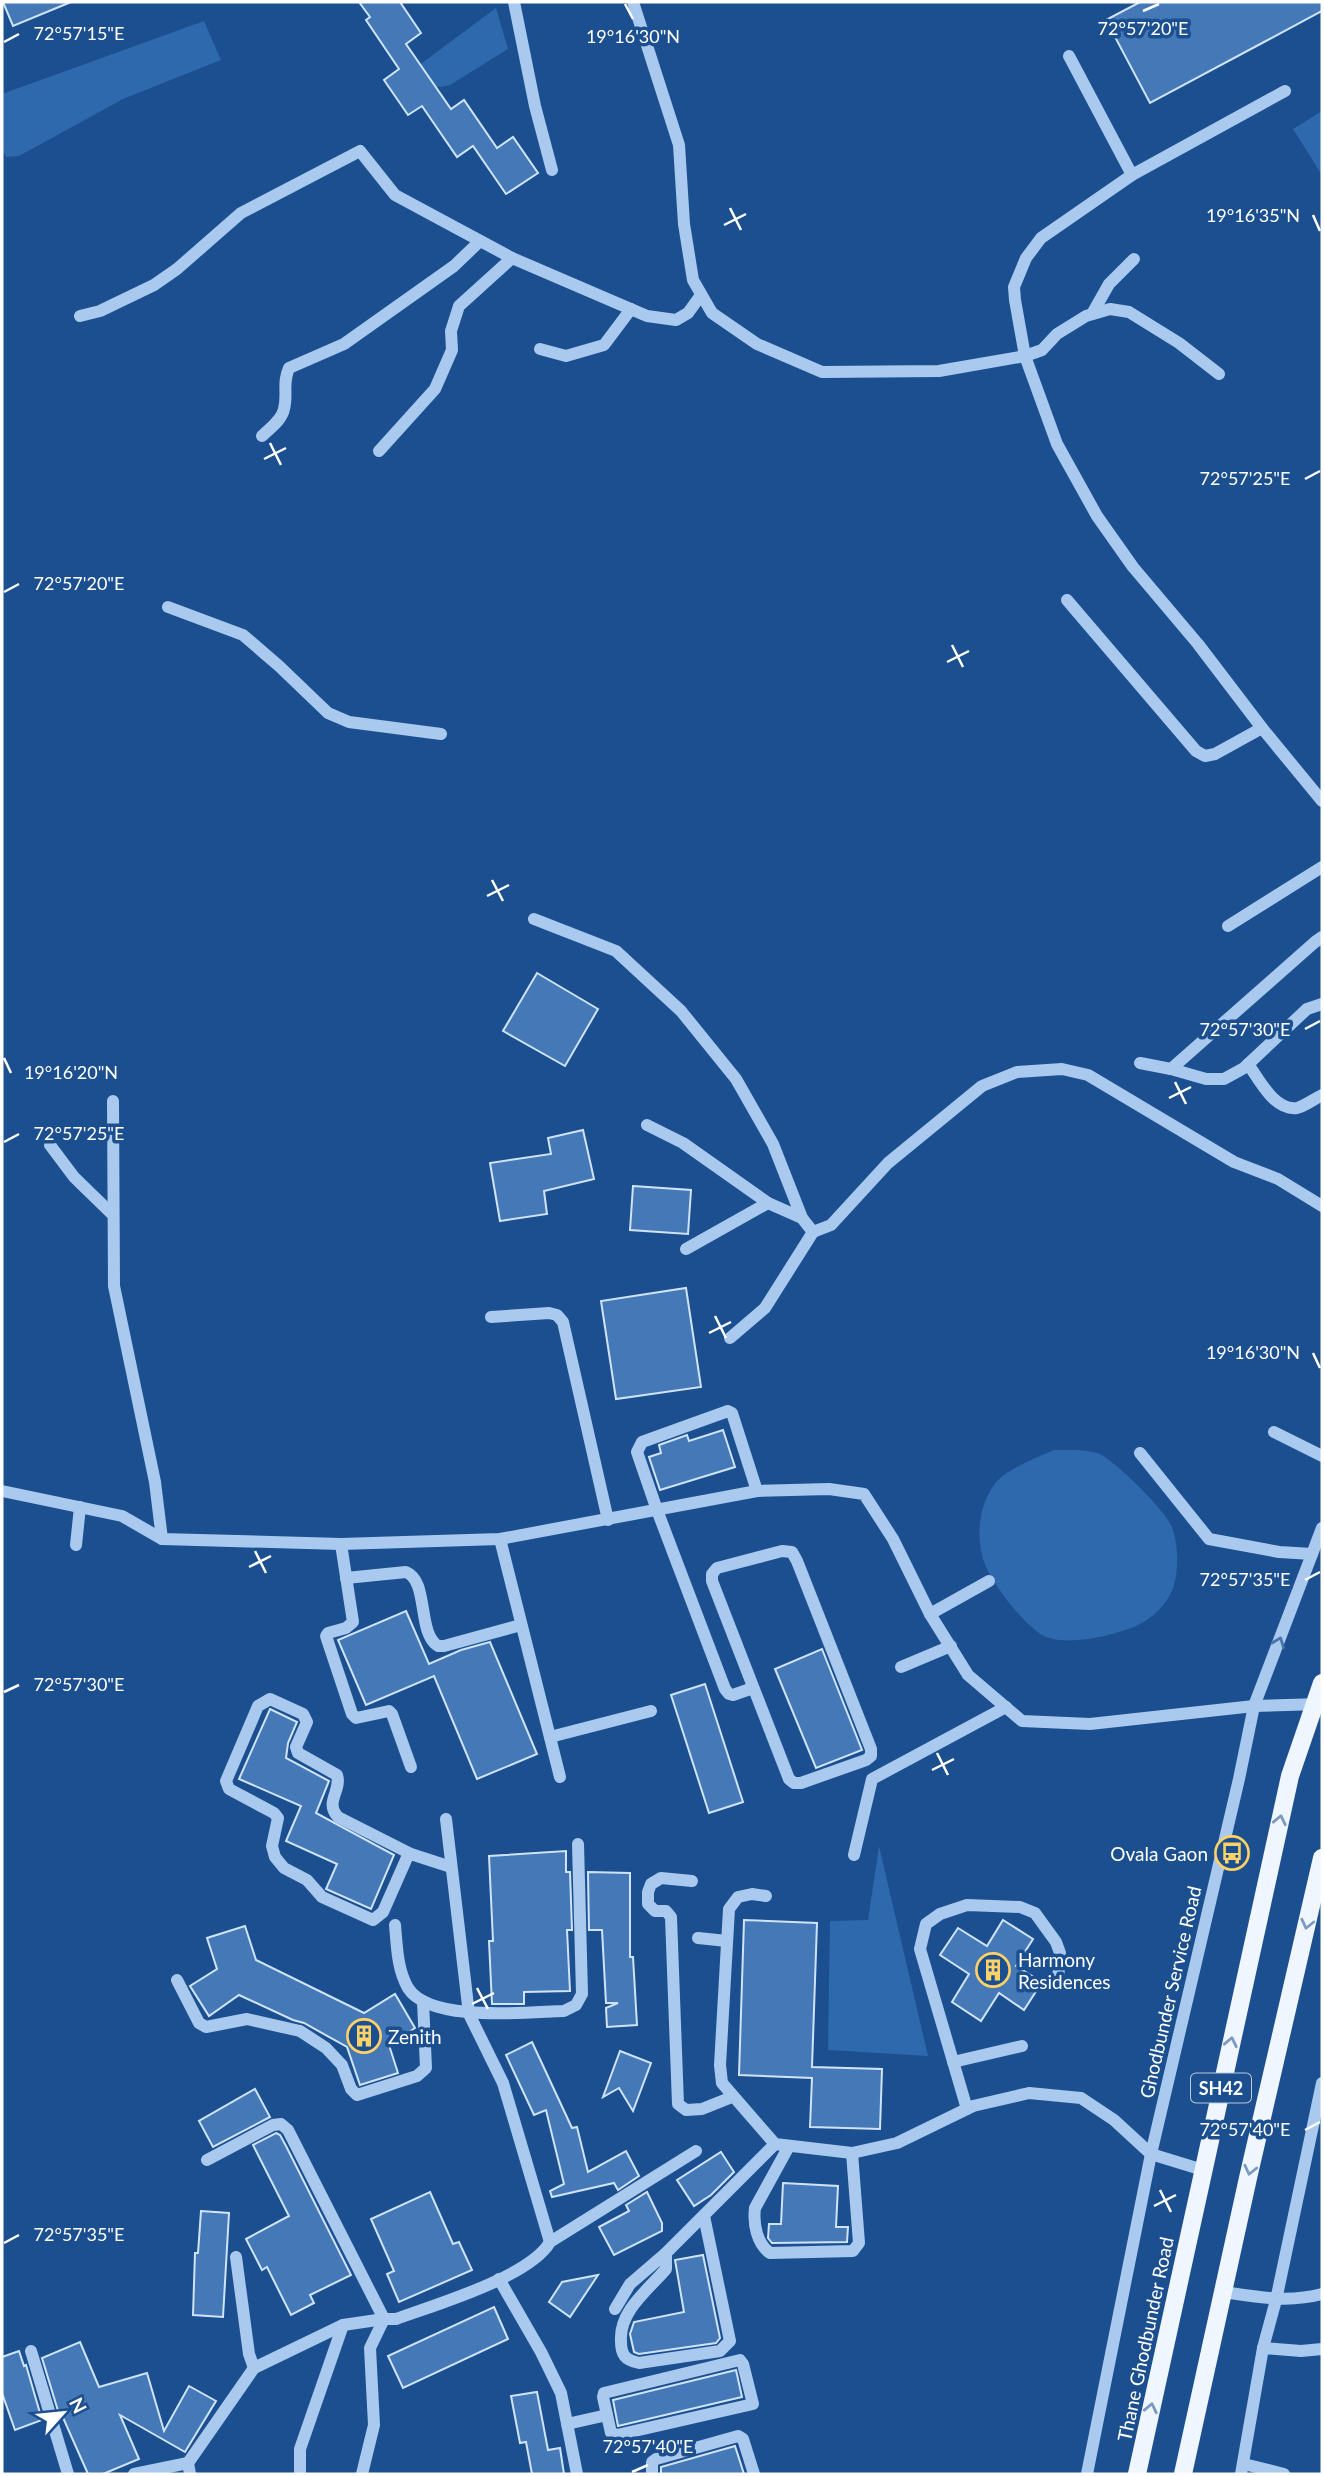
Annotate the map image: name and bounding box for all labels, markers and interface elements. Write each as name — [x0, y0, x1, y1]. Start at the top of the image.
text: 72°57'20"E — [1098, 17, 1188, 39]
text: 72°57'15"E — [34, 22, 124, 44]
text: 19°16'30"N — [586, 25, 680, 47]
text: 19°16'35"N — [1206, 204, 1300, 226]
text: 72°57'25"E — [1200, 467, 1290, 489]
text: 72°57'20"E — [34, 572, 124, 594]
text: 72°57'30"E — [1200, 1018, 1290, 1040]
text: 19°16'20"N — [24, 1061, 118, 1083]
text: 72°57'25"E — [34, 1122, 124, 1144]
text: 19°16'30"N — [1206, 1341, 1300, 1363]
text: 72°57'35"E — [1200, 1568, 1290, 1590]
one-way arrow — [1270, 1637, 1284, 1649]
text: 72°57'30"E — [34, 1673, 124, 1695]
one-way arrow — [1272, 1814, 1287, 1826]
bus stop icon: Ovala Gaon — [1213, 1834, 1251, 1872]
place label: Ovala Gaon — [1110, 1842, 1208, 1865]
street label: Ghodbunder Service Road — [1134, 1884, 1206, 2100]
one-way arrow — [1301, 1918, 1315, 1930]
place label: Harmony Residences — [1018, 1948, 1111, 1993]
building icon: Harmony Residences — [974, 1951, 1012, 1989]
building icon: Zenith — [345, 2017, 383, 2055]
place label: Zenith — [388, 2025, 442, 2048]
one-way arrow — [1223, 2036, 1238, 2048]
road number: SH42 — [1191, 2074, 1251, 2102]
text: 72°57'40"E — [1200, 2118, 1290, 2140]
one-way arrow — [1244, 2164, 1258, 2176]
text: 72°57'35"E — [34, 2223, 124, 2245]
street label: Thane Ghodbunder Road — [1112, 2235, 1178, 2443]
north arrow — [28, 2378, 98, 2448]
text: N — [65, 2393, 92, 2417]
one-way arrow — [1143, 2402, 1158, 2414]
text: 72°57'40"E — [603, 2435, 693, 2457]

